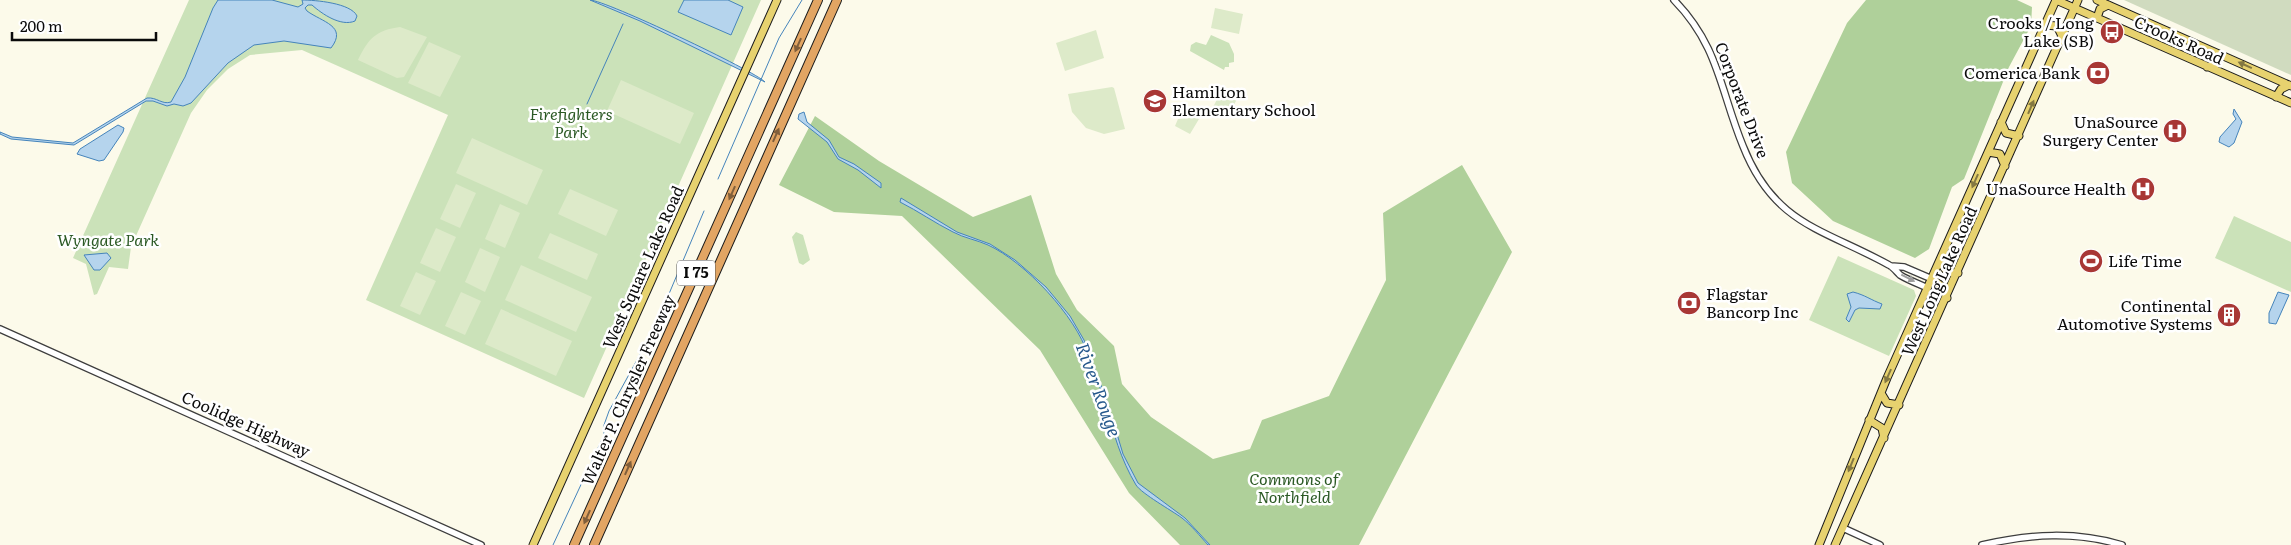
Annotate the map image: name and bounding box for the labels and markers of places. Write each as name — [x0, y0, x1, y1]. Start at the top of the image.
place label: Crooks / Long Lake (SB) — [1988, 10, 2094, 52]
bus stop icon: Crooks / Long Lake (SB) — [2099, 19, 2125, 45]
place label: Comerica Bank — [1964, 60, 2080, 84]
bank icon: Comerica Bank — [2085, 60, 2111, 86]
place label: Hamilton Elementary School — [1172, 79, 1316, 121]
school or university icon: Hamilton Elementary School — [1142, 88, 1168, 114]
place label: UnaSource Surgery Center — [2043, 109, 2158, 151]
hospital icon: UnaSource Surgery Center — [2162, 118, 2188, 144]
place label: UnaSource Health — [1986, 176, 2126, 200]
hospital icon: UnaSource Health — [2130, 176, 2156, 202]
sports icon: Life Time — [2078, 248, 2104, 274]
place label: Life Time — [2108, 248, 2182, 272]
place label: Flagstar Bancorp Inc — [1706, 281, 1798, 323]
bank icon: Flagstar Bancorp Inc — [1676, 290, 1702, 316]
place label: Continental Automotive Systems — [2057, 293, 2212, 335]
building icon: Continental Automotive Systems — [2216, 302, 2242, 328]

